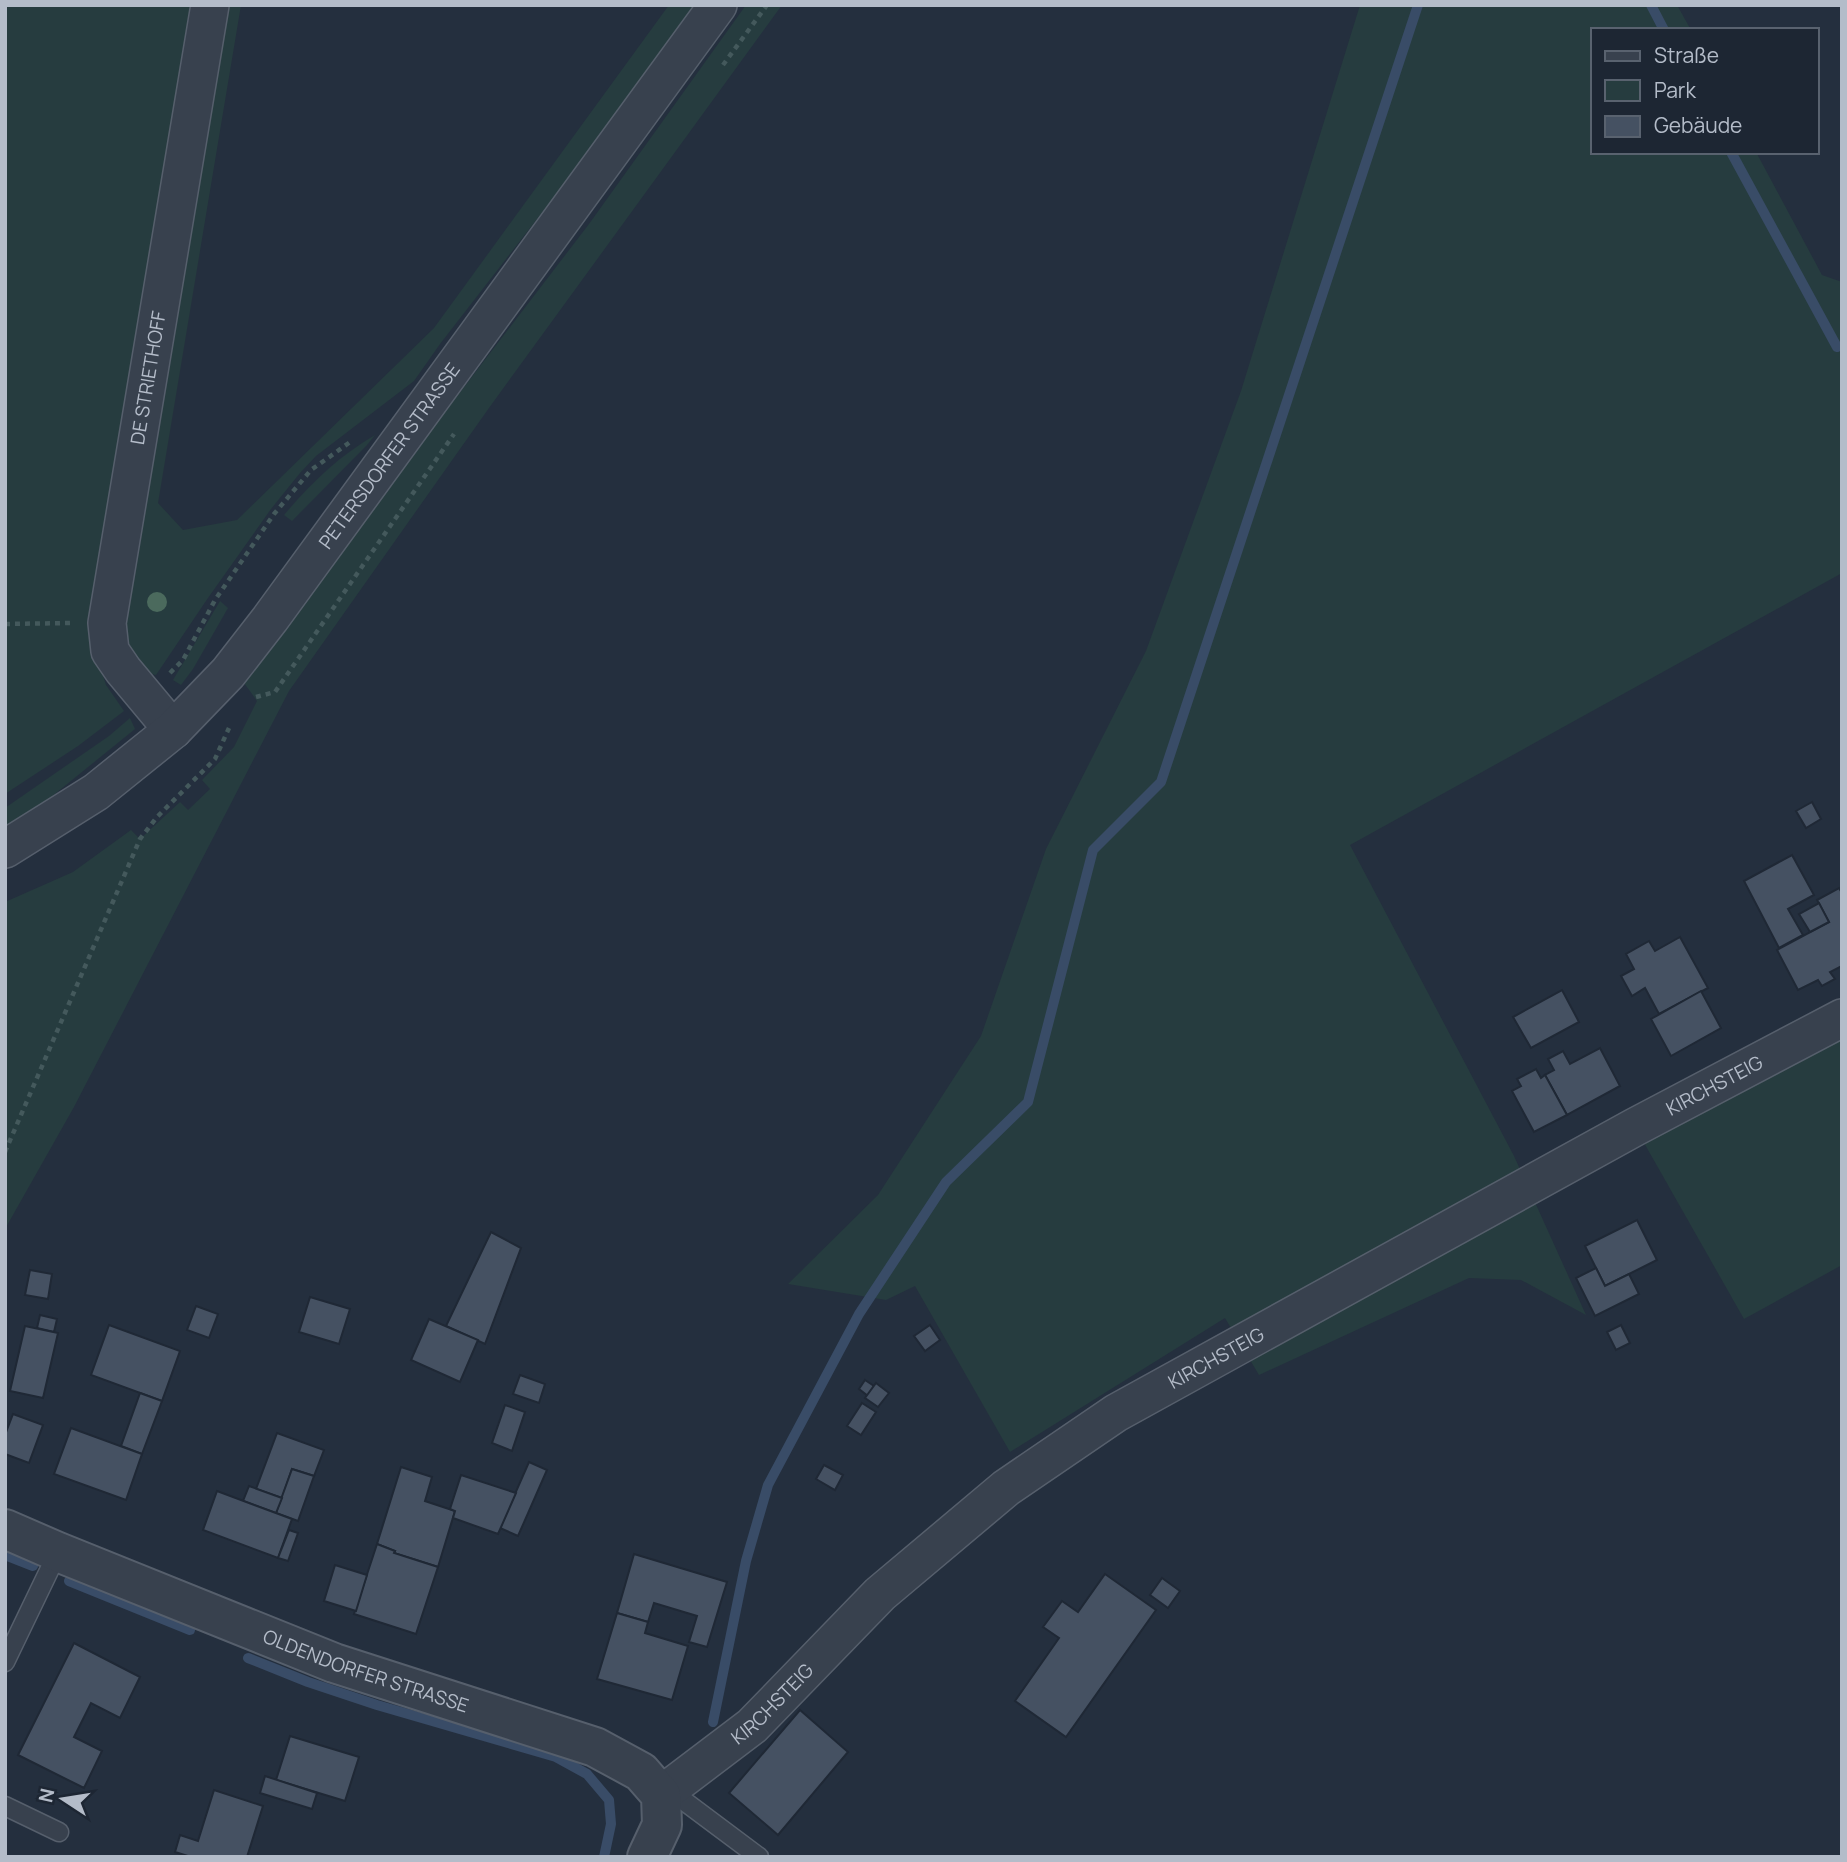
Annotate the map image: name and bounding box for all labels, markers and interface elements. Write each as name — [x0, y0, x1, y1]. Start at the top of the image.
legend — [1591, 28, 1819, 154]
text: Straße — [1654, 41, 1719, 69]
text: Park — [1654, 76, 1696, 104]
text: Gebäude — [1654, 111, 1742, 139]
street label: DE STRIETHOFF — [124, 309, 172, 446]
street label: PETERSDORFER STRASSE — [313, 357, 466, 554]
street label: KIRCHSTEIG — [1661, 1049, 1767, 1121]
street label: KIRCHSTEIG — [1163, 1321, 1269, 1395]
street label: OLDENDORFER STRASSE — [259, 1623, 472, 1719]
street label: KIRCHSTEIG — [726, 1658, 819, 1750]
north arrow — [28, 1764, 98, 1834]
text: N — [32, 1786, 61, 1805]

